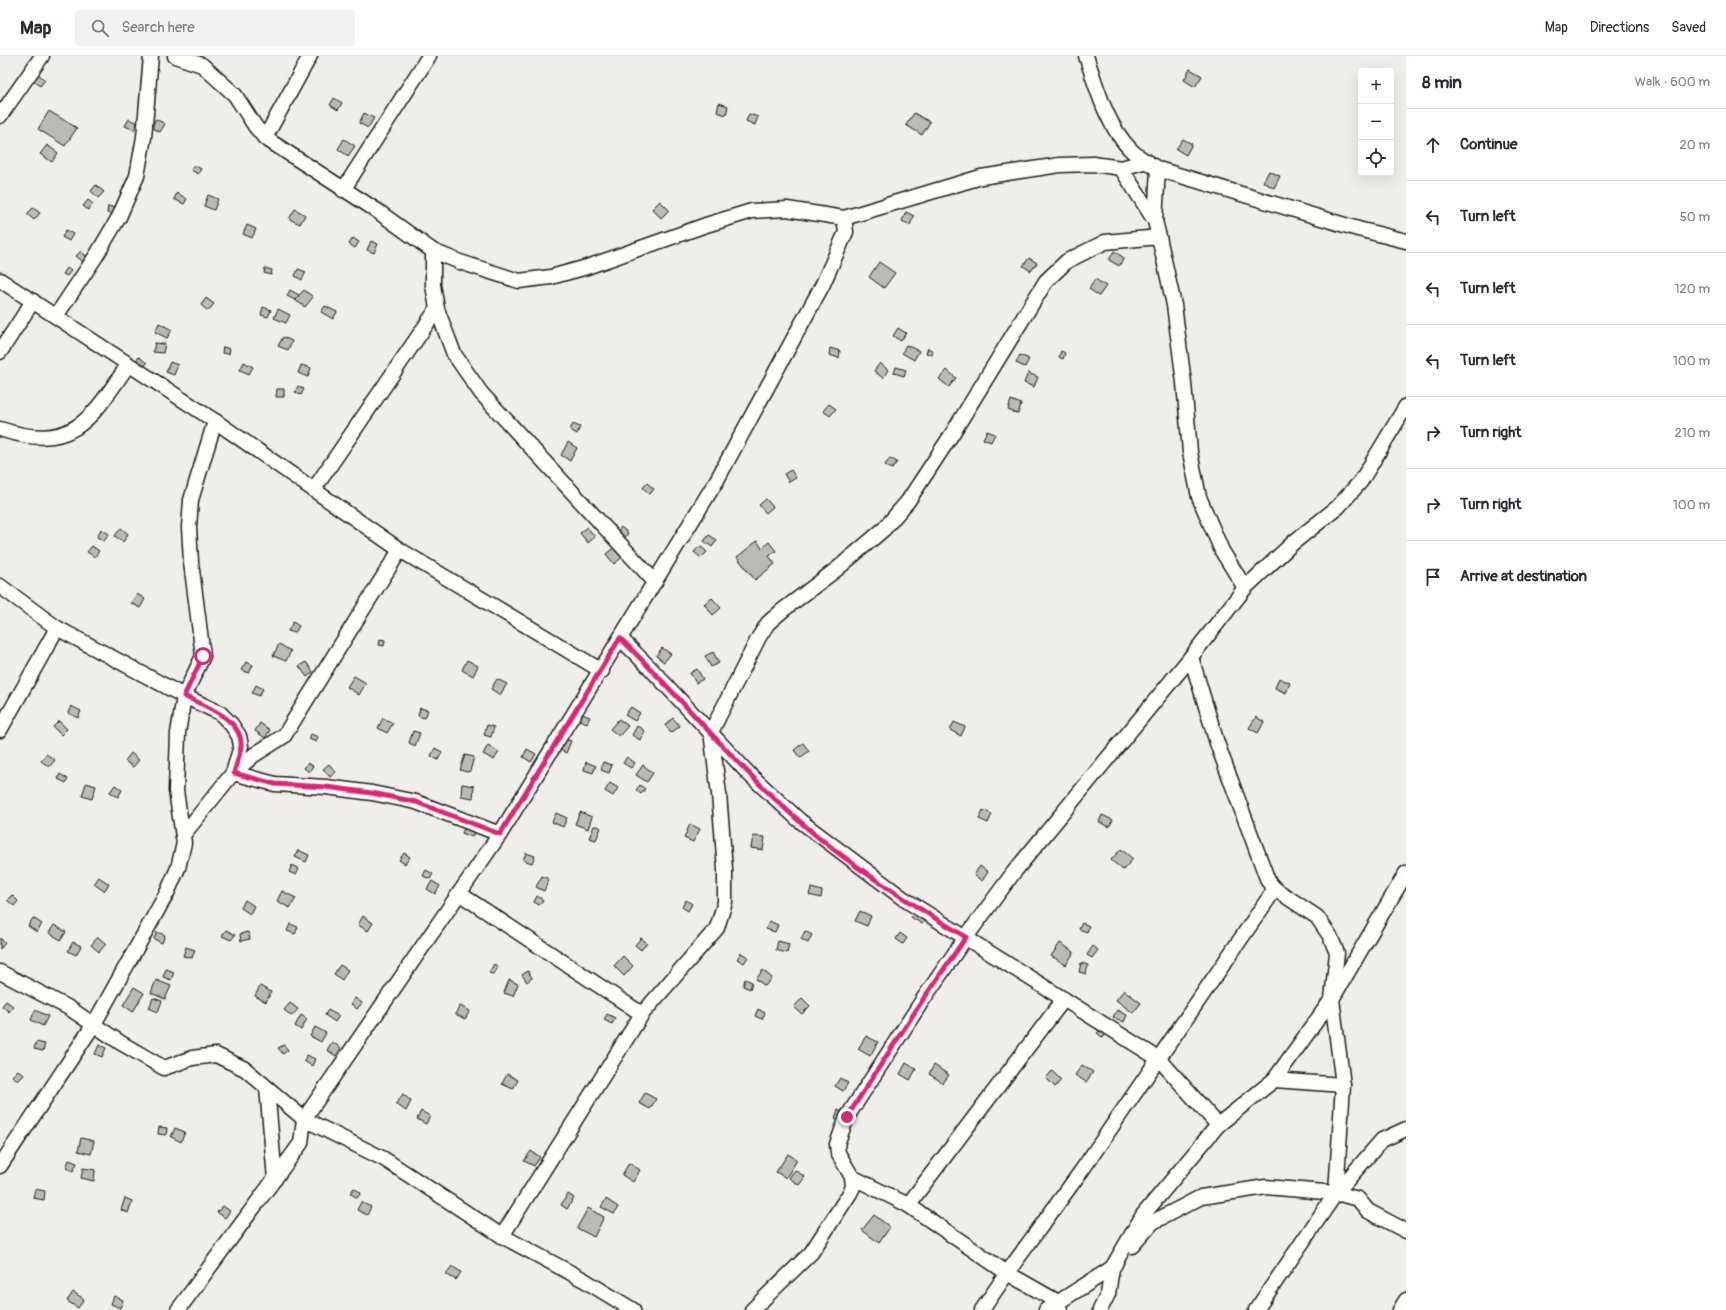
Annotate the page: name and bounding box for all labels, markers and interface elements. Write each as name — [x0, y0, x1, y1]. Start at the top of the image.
search box — [75, 10, 355, 46]
text: Map — [20, 16, 51, 40]
icon: search — [89, 17, 111, 39]
text: Search here — [121, 18, 195, 37]
text: Map — [1545, 19, 1568, 36]
text: Directions — [1590, 19, 1649, 36]
text: Saved — [1671, 19, 1706, 36]
map controls — [1358, 68, 1394, 176]
button: + — [1358, 68, 1394, 104]
text: 8 min — [1422, 72, 1462, 93]
text: Walk · 600 m — [1635, 74, 1710, 90]
button: − — [1358, 104, 1394, 140]
icon: ahead — [1422, 134, 1444, 156]
text: Continue — [1460, 135, 1518, 154]
text: 20 m — [1679, 137, 1710, 153]
button: locate — [1358, 140, 1394, 176]
icon: left — [1422, 206, 1444, 228]
text: Turn left — [1460, 207, 1516, 226]
text: 50 m — [1680, 209, 1710, 225]
icon: left — [1422, 278, 1444, 300]
text: Turn left — [1460, 279, 1516, 298]
text: 120 m — [1674, 281, 1710, 297]
icon: left — [1422, 350, 1444, 372]
text: Turn left — [1460, 351, 1516, 370]
text: 100 m — [1673, 353, 1710, 369]
icon: right — [1422, 422, 1444, 444]
text: Turn right — [1460, 423, 1521, 442]
text: 210 m — [1674, 425, 1710, 441]
icon: right — [1422, 494, 1444, 516]
text: Turn right — [1460, 495, 1521, 514]
text: 100 m — [1673, 497, 1710, 513]
icon: arrive — [1422, 566, 1444, 588]
text: Arrive at destination — [1460, 567, 1587, 586]
route start — [194, 647, 212, 665]
route end — [838, 1108, 856, 1126]

